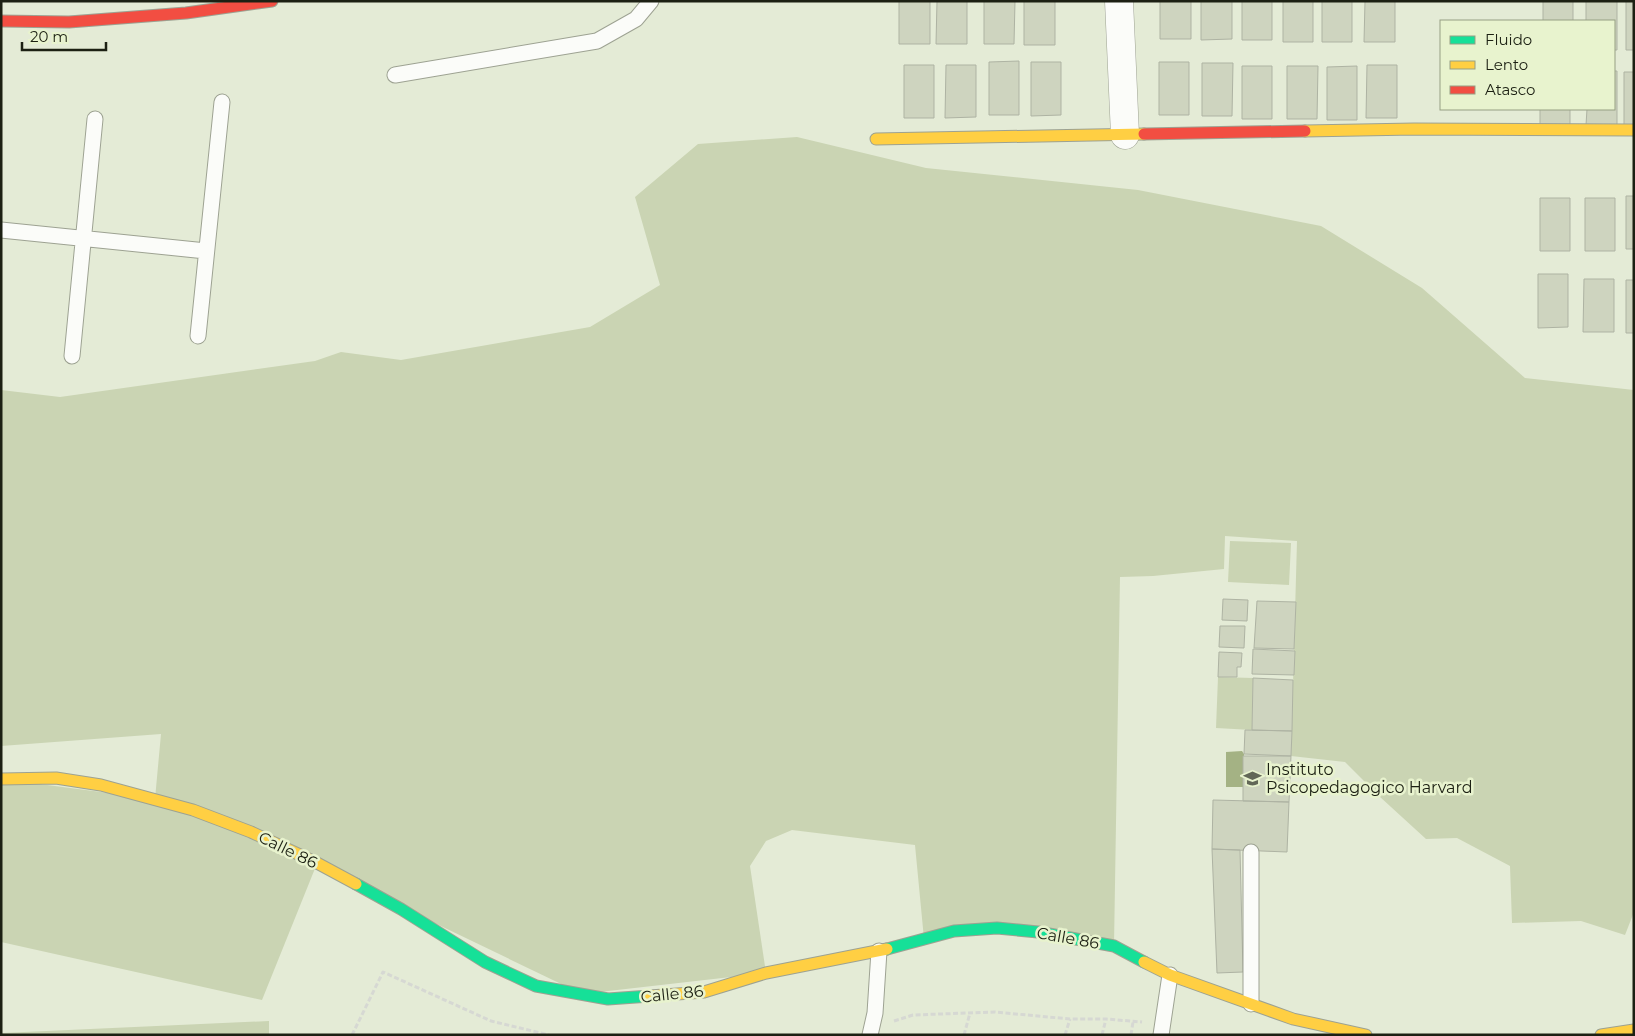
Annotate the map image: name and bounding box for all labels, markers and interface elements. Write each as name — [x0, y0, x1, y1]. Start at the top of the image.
scale bar — [22, 20, 106, 52]
legend — [1440, 20, 1615, 110]
text: 20 m — [30, 27, 68, 46]
text: Fluido — [1485, 30, 1532, 49]
text: Lento — [1485, 55, 1528, 74]
text: Atasco — [1485, 80, 1535, 99]
place label: Instituto Psicopedagogico Harvard — [1266, 760, 1473, 797]
school or university icon: Instituto Psicopedagogico Harvard — [1242, 768, 1262, 788]
street label: Calle 86 — [255, 828, 321, 872]
street label: Calle 86 — [1035, 923, 1101, 953]
street label: Calle 86 — [640, 981, 705, 1007]

